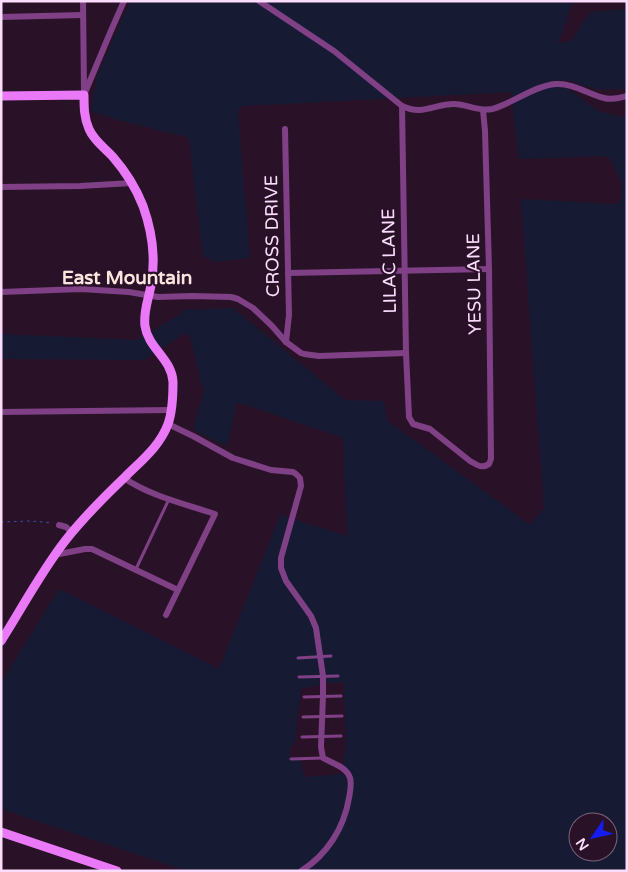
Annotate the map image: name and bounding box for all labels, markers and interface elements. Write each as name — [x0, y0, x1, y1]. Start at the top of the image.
street label: CROSS DRIVE — [260, 175, 284, 297]
street label: LILAC LANE — [377, 208, 401, 314]
street label: YESU LANE — [462, 233, 486, 335]
district label: East Mountain — [62, 267, 192, 289]
north arrow — [568, 812, 618, 862]
text: N — [572, 835, 593, 853]

